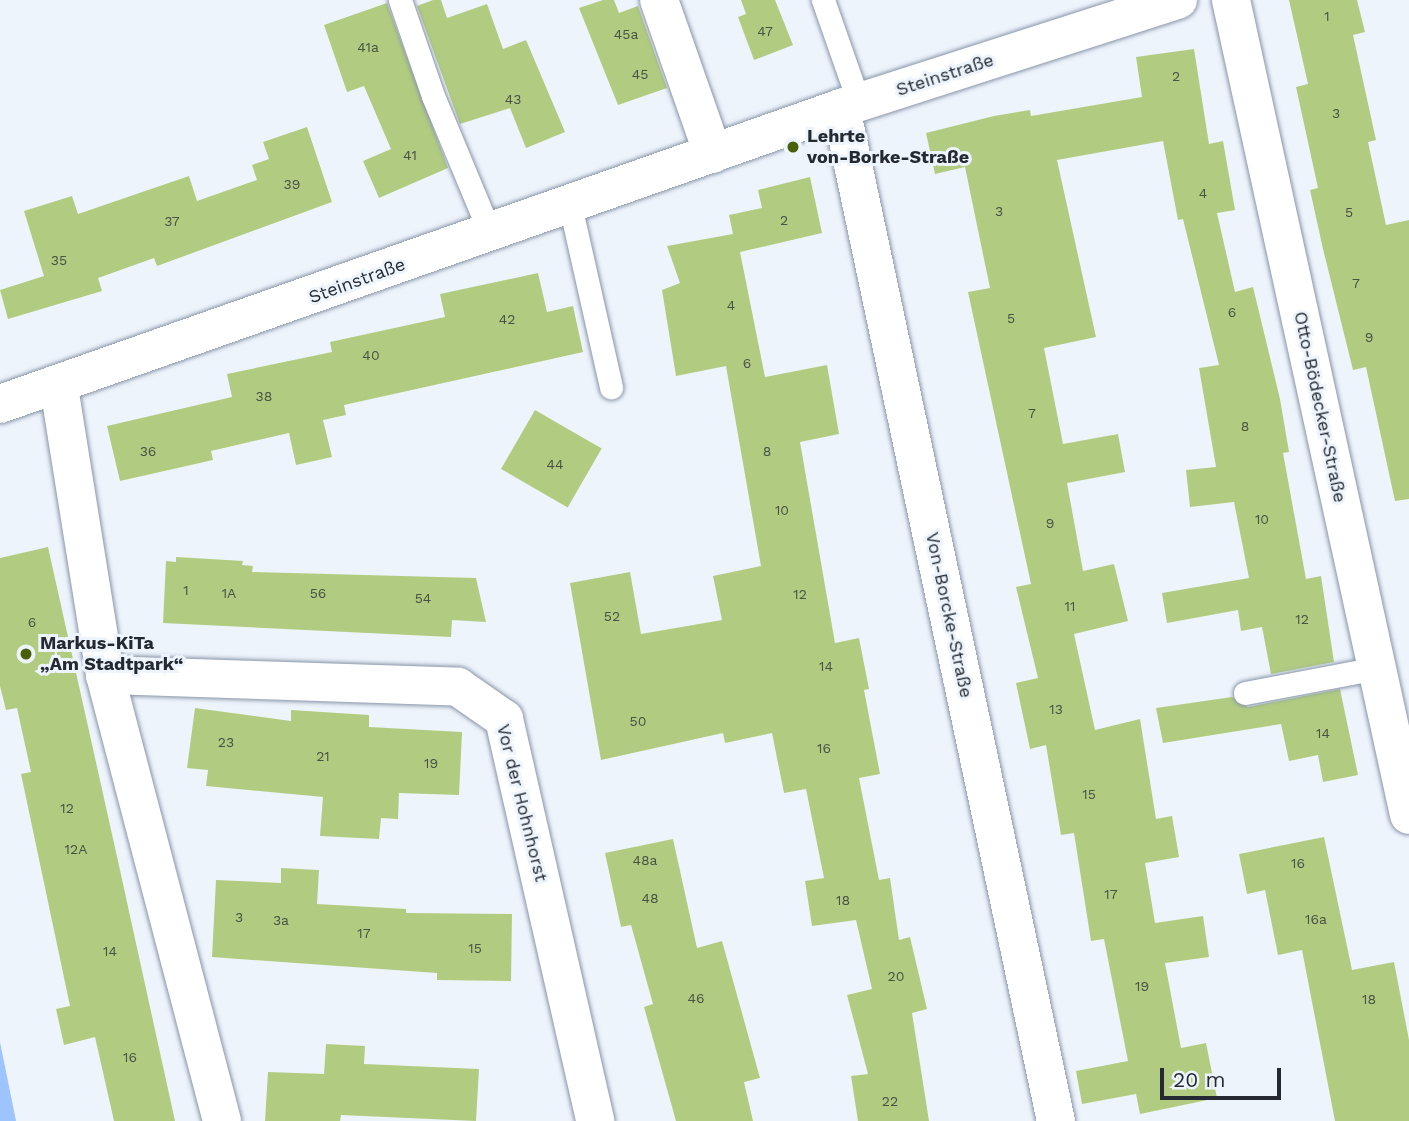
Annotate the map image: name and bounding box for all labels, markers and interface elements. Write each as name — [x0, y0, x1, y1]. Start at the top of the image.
house number: 1 — [1324, 8, 1330, 24]
house number: 47 — [757, 23, 773, 39]
house number: 45a — [614, 26, 638, 42]
house number: 41a — [357, 39, 379, 55]
street label: Steinstraße — [894, 49, 996, 101]
house number: 45 — [632, 66, 648, 82]
house number: 2 — [1172, 68, 1180, 84]
house number: 43 — [505, 91, 521, 107]
house number: 3 — [1332, 105, 1340, 121]
place label: Lehrte von-Borke-Straße — [807, 126, 969, 168]
marker: Lehrte von-Borke-Straße — [785, 139, 801, 155]
house number: 41 — [403, 147, 417, 163]
house number: 39 — [284, 176, 300, 192]
house number: 4 — [1199, 185, 1207, 201]
house number: 3 — [995, 203, 1003, 219]
house number: 5 — [1345, 204, 1353, 220]
house number: 2 — [780, 212, 788, 228]
house number: 37 — [164, 213, 180, 229]
house number: 35 — [51, 252, 67, 268]
street label: Steinstraße — [306, 254, 408, 308]
house number: 7 — [1352, 275, 1360, 291]
house number: 4 — [727, 297, 735, 313]
house number: 6 — [1228, 304, 1236, 320]
house number: 5 — [1007, 310, 1015, 326]
street label: Otto-Bödecker-Straße — [1289, 310, 1351, 504]
house number: 42 — [499, 311, 515, 327]
house number: 9 — [1365, 329, 1373, 345]
house number: 40 — [362, 347, 380, 363]
house number: 6 — [743, 355, 751, 371]
house number: 38 — [256, 388, 272, 404]
house number: 7 — [1028, 405, 1036, 421]
house number: 8 — [1241, 418, 1249, 434]
house number: 36 — [140, 443, 156, 459]
house number: 8 — [763, 443, 771, 459]
house number: 44 — [546, 456, 564, 472]
house number: 10 — [775, 502, 789, 518]
house number: 10 — [1255, 511, 1269, 527]
house number: 9 — [1046, 515, 1054, 531]
street label: Von-Borcke-Straße — [921, 530, 977, 700]
house number: 1 — [183, 582, 189, 598]
house number: 1A — [222, 585, 236, 601]
house number: 56 — [310, 585, 326, 601]
house number: 12 — [793, 586, 807, 602]
house number: 54 — [415, 590, 431, 606]
house number: 11 — [1065, 598, 1075, 614]
house number: 52 — [604, 608, 620, 624]
house number: 12 — [1295, 611, 1309, 627]
house number: 6 — [28, 614, 36, 630]
place label: Markus-KiTa „Am Stadtpark“ — [40, 633, 184, 676]
marker: Markus-KiTa „Am Stadtpark“ — [18, 646, 34, 662]
house number: 14 — [819, 658, 833, 674]
house number: 13 — [1049, 701, 1063, 717]
house number: 50 — [630, 713, 646, 729]
street label: Vor der Hohnhorst — [492, 722, 552, 884]
house number: 14 — [1316, 725, 1330, 741]
house number: 23 — [218, 734, 234, 750]
house number: 16 — [817, 740, 831, 756]
house number: 21 — [316, 748, 330, 764]
house number: 19 — [424, 755, 438, 771]
house number: 15 — [1082, 786, 1096, 802]
house number: 12 — [60, 800, 74, 816]
house number: 12A — [65, 841, 87, 857]
house number: 48a — [632, 852, 658, 868]
house number: 16 — [1291, 855, 1305, 871]
house number: 17 — [1104, 886, 1118, 902]
house number: 48 — [641, 890, 659, 906]
house number: 18 — [836, 892, 850, 908]
house number: 3 — [235, 909, 243, 925]
house number: 16a — [1305, 911, 1327, 927]
house number: 3a — [273, 912, 289, 928]
house number: 17 — [357, 925, 371, 941]
house number: 15 — [468, 940, 482, 956]
house number: 14 — [103, 943, 117, 959]
house number: 20 — [888, 968, 904, 984]
house number: 19 — [1135, 978, 1149, 994]
house number: 46 — [687, 990, 705, 1006]
house number: 18 — [1362, 991, 1376, 1007]
house number: 16 — [123, 1049, 137, 1065]
scale bar — [1164, 1054, 1285, 1098]
text: 20 m — [1173, 1067, 1225, 1092]
house number: 22 — [882, 1093, 898, 1109]

